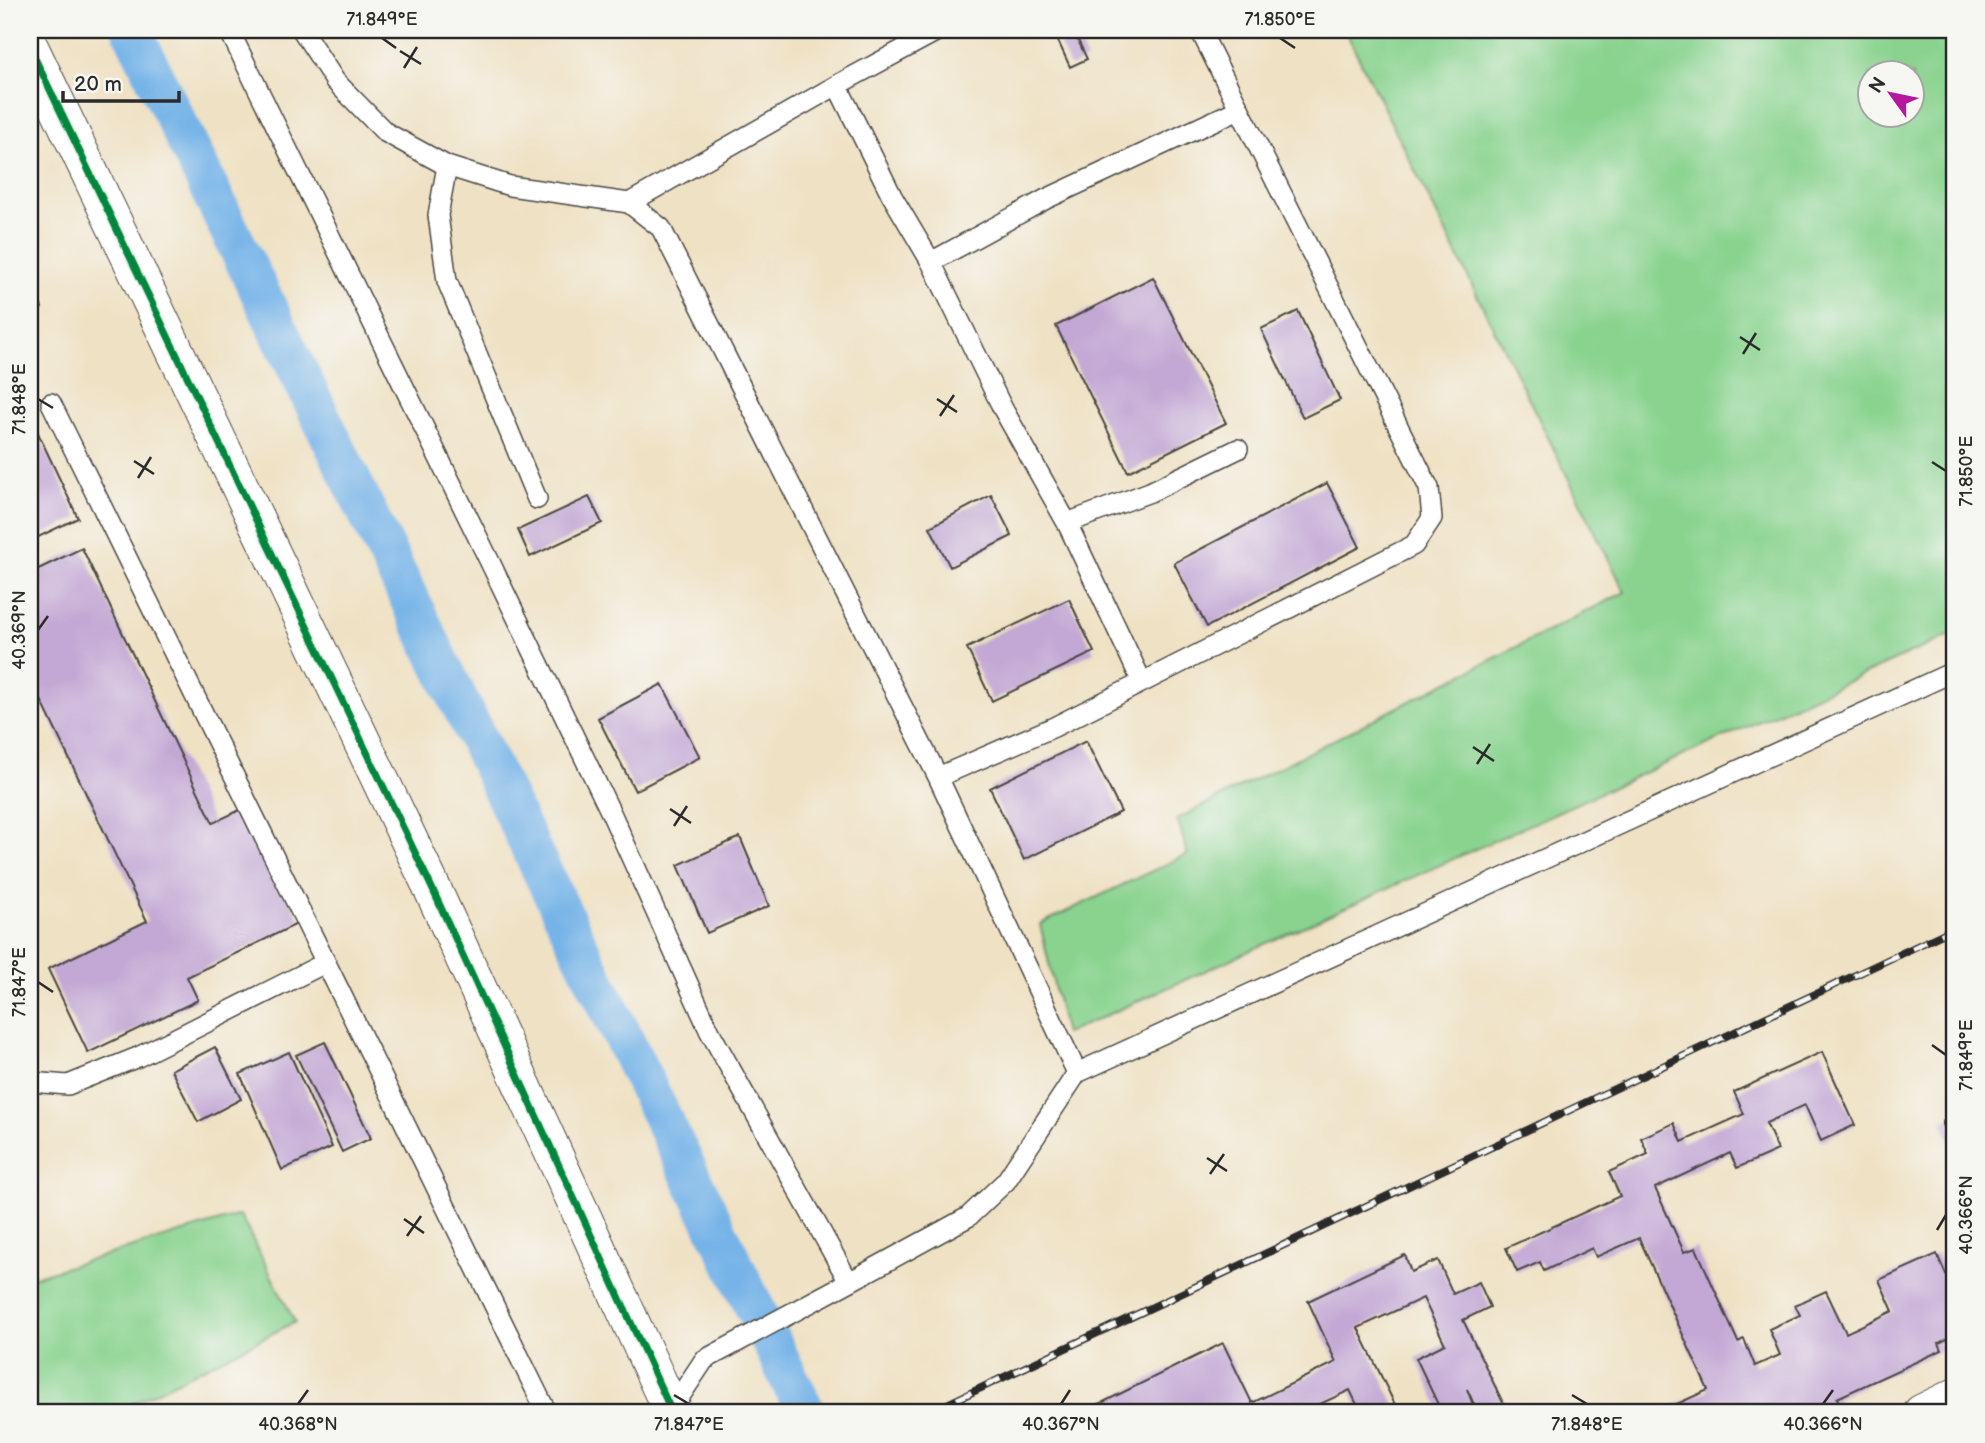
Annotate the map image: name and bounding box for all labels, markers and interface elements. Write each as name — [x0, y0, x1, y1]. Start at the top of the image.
text: 71.849°E — [346, 9, 418, 30]
text: 71.850°E — [1245, 9, 1316, 30]
scale bar — [63, 60, 178, 104]
north arrow — [1856, 60, 1926, 130]
text: 20 m — [74, 72, 122, 97]
text: N — [1864, 73, 1892, 98]
text: 71.848°E — [9, 363, 30, 435]
text: 71.850°E — [1956, 435, 1977, 506]
text: 40.369°N — [9, 590, 30, 670]
text: 71.847°E — [9, 947, 30, 1017]
text: 71.849°E — [1956, 1019, 1977, 1091]
text: 40.366°N — [1956, 1175, 1977, 1255]
text: 40.368°N — [258, 1414, 338, 1435]
text: 71.847°E — [654, 1414, 724, 1435]
text: 40.367°N — [1022, 1414, 1100, 1435]
text: 71.848°E — [1551, 1414, 1623, 1435]
text: 40.366°N — [1783, 1414, 1863, 1435]

